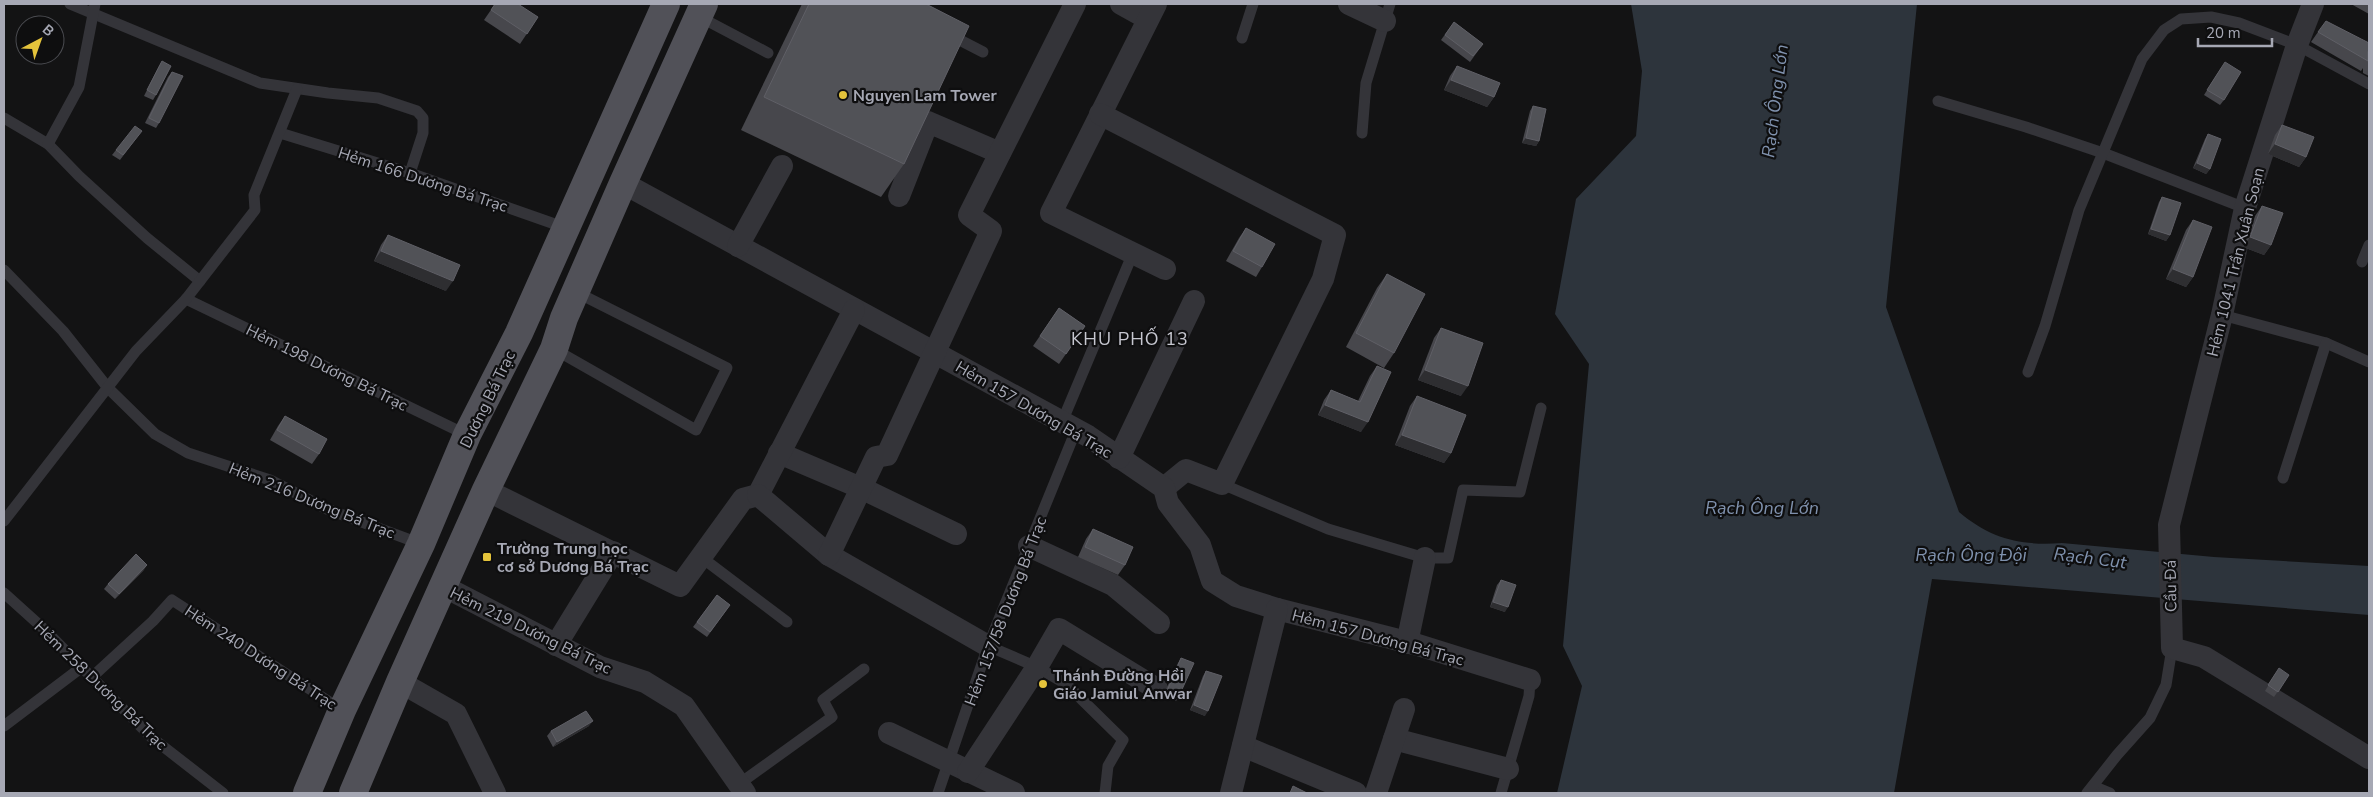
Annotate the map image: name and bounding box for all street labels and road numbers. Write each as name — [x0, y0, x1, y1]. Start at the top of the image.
street label: Hẻm 166 Dương Bá Trạc — [335, 142, 511, 218]
street label: Hẻm 1041 Trần Xuân Soạn — [2202, 165, 2270, 359]
street label: Hẻm 198 Dương Bá Trạc — [242, 319, 411, 417]
street label: Dương Bá Trạc — [455, 347, 521, 452]
street label: Hẻm 157 Dương Bá Trạc — [951, 356, 1116, 464]
street label: Hẻm 216 Dương Bá Trạc — [225, 458, 398, 545]
street label: Hẻm 157/58 Dương Bá Trạc — [960, 513, 1052, 709]
street label: Cầu Đá — [2160, 560, 2182, 612]
street label: Hẻm 219 Dương Bá Trạc — [446, 582, 615, 680]
street label: Hẻm 240 Dương Bá Trạc — [180, 600, 341, 716]
street label: Hẻm 157 Dương Bá Trạc — [1289, 604, 1467, 672]
street label: Hẻm 258 Dương Bá Trạc — [29, 616, 172, 756]

